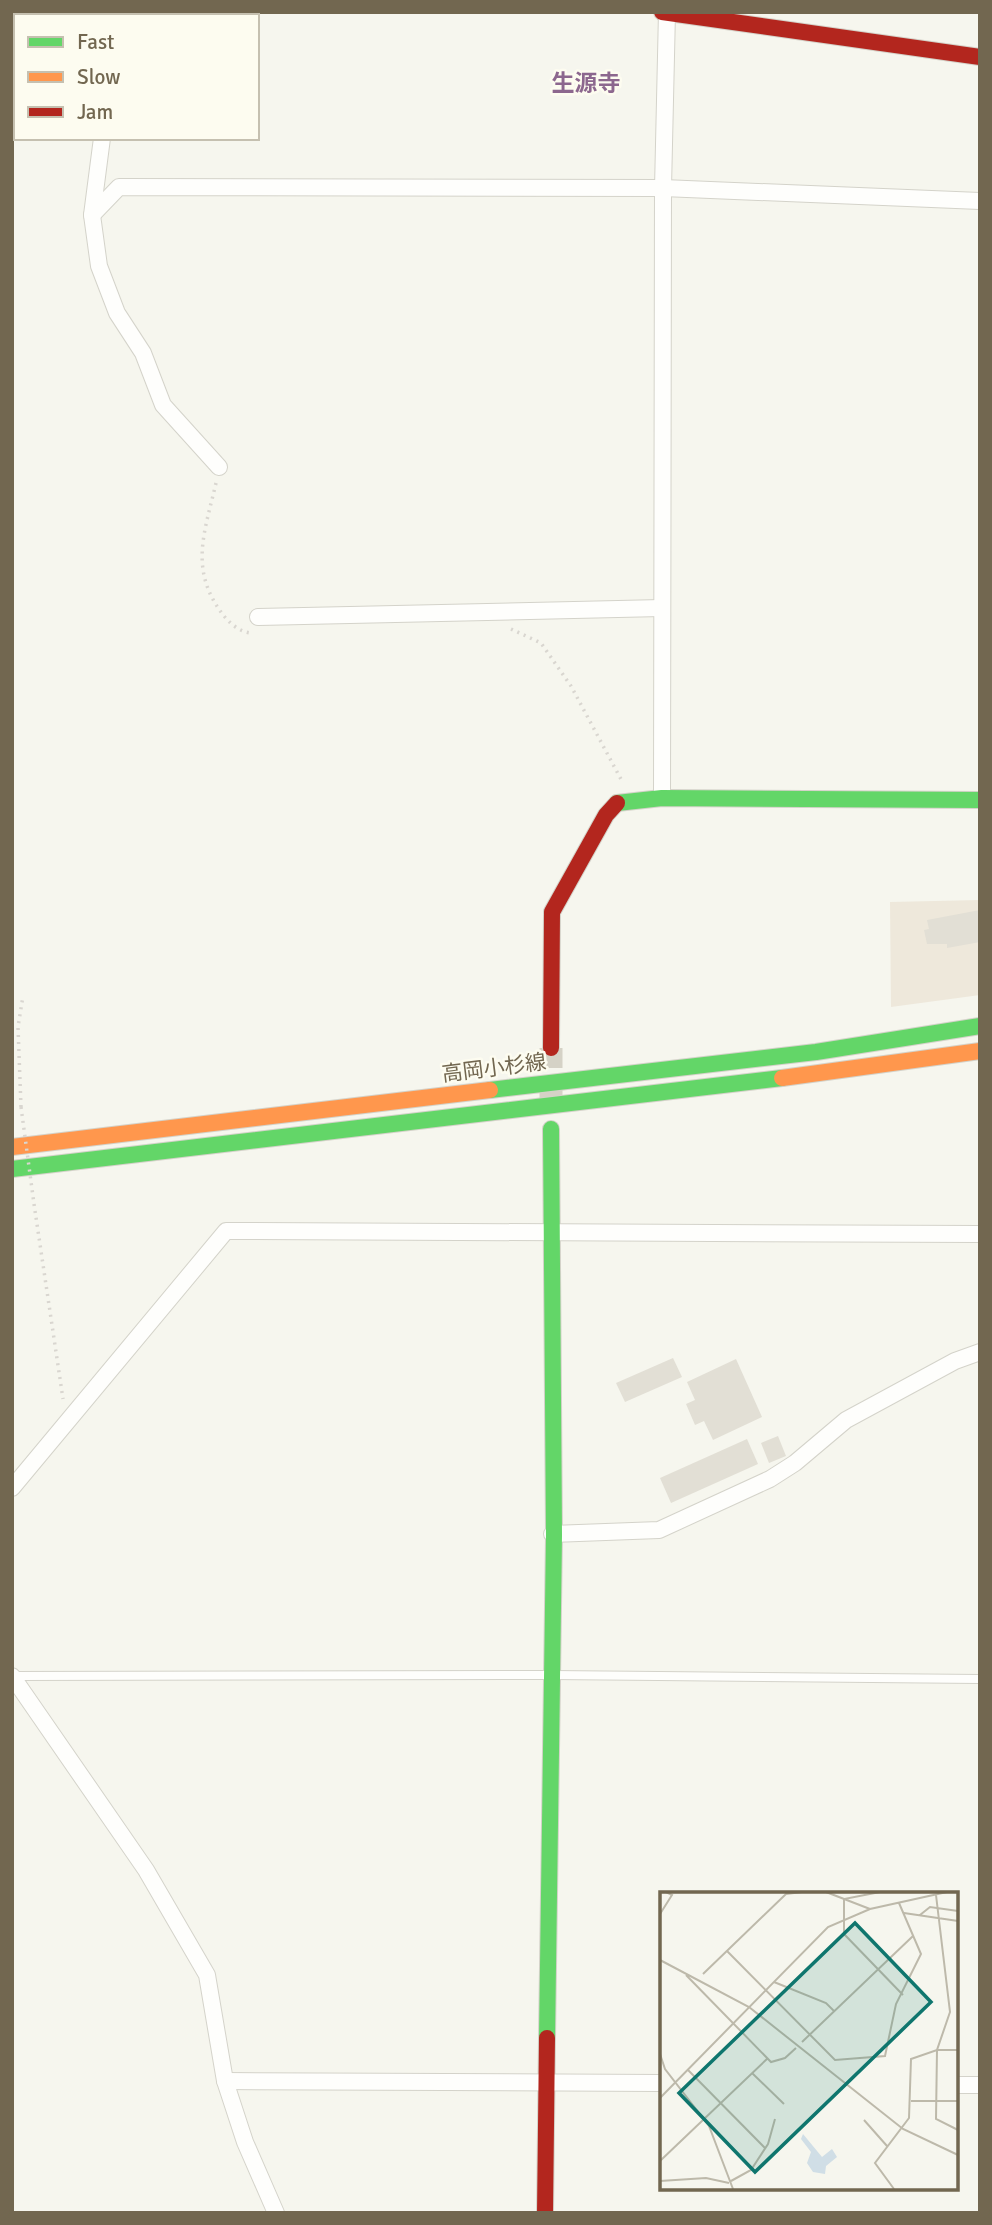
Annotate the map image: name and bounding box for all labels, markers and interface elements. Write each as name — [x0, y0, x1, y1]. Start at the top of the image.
legend — [14, 14, 259, 140]
text: Fast — [77, 29, 114, 55]
text: Slow — [77, 64, 121, 90]
district label: 生源寺 — [552, 69, 621, 98]
text: Jam — [77, 99, 113, 125]
street label: 高岡小杉線 — [440, 1049, 548, 1087]
inset map — [660, 1892, 957, 2190]

